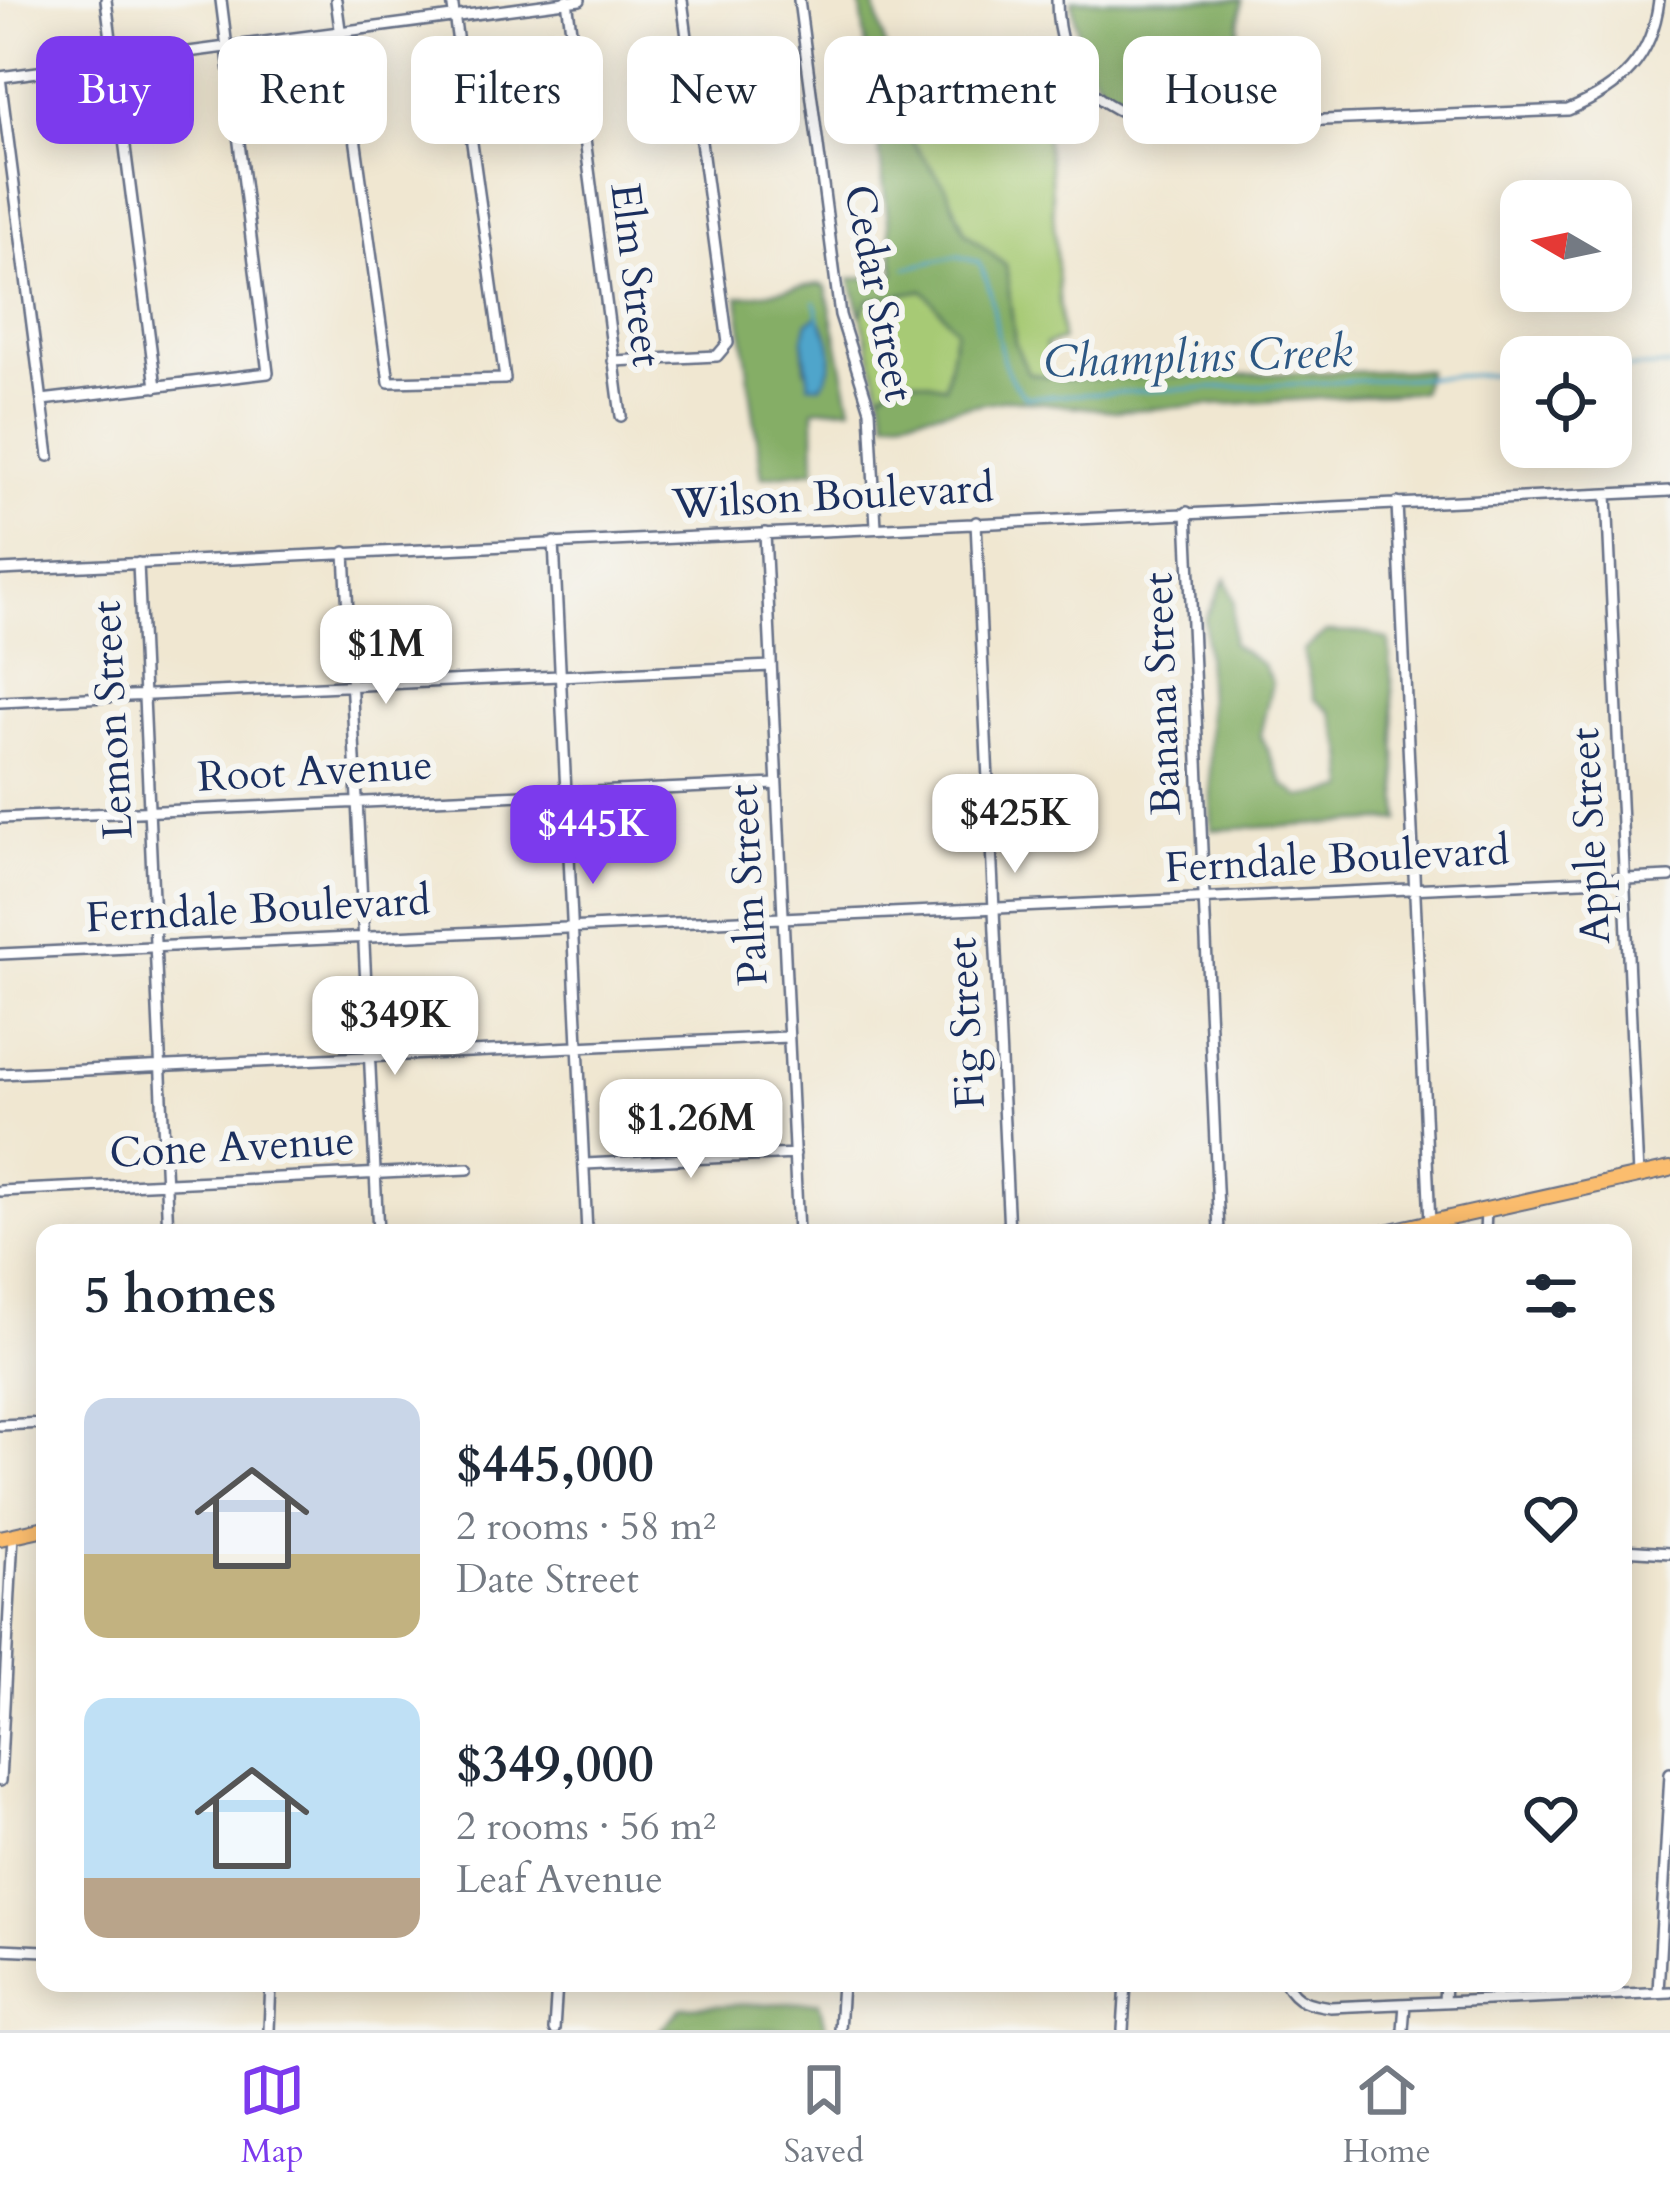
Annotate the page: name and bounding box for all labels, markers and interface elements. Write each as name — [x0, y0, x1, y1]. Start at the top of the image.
chip: Buy — [36, 36, 194, 144]
chip: Rent — [218, 36, 387, 144]
chip: Filters — [411, 36, 603, 144]
chip: New — [627, 36, 800, 144]
chip: Apartment — [824, 36, 1099, 144]
chip: House — [1123, 36, 1321, 144]
street label: Elm Street — [596, 180, 676, 370]
street label: Cedar Street — [830, 180, 928, 406]
north arrow — [1500, 180, 1632, 312]
map controls — [1500, 180, 1632, 468]
water label: Champlins Creek — [1042, 321, 1354, 393]
button: locate — [1500, 336, 1632, 468]
street label: Wilson Boulevard — [670, 459, 995, 533]
street label: Banana Street — [1129, 572, 1195, 816]
street label: Lemon Street — [77, 599, 147, 841]
pin: $1M — [328, 605, 444, 707]
text: $1M — [347, 617, 425, 670]
street label: Apple Street — [1556, 726, 1624, 946]
street label: Root Avenue — [196, 736, 434, 806]
pin: $425K — [931, 774, 1099, 876]
street label: Palm Street — [714, 783, 782, 987]
pin: $445K — [509, 785, 677, 887]
text: $425K — [959, 786, 1071, 839]
text: $445K — [537, 797, 649, 850]
street label: Ferndale Boulevard — [1163, 822, 1511, 896]
street label: Ferndale Boulevard — [84, 872, 432, 946]
street label: Fig Street — [933, 936, 999, 1110]
pin: $349K — [311, 976, 479, 1078]
text: $349K — [339, 988, 451, 1041]
pin: $1.26M — [593, 1079, 789, 1181]
text: $1.26M — [626, 1091, 756, 1144]
street label: Cone Avenue — [108, 1112, 356, 1182]
text: 5 homes — [84, 1261, 276, 1331]
icon: filters — [1518, 1263, 1584, 1329]
text: $445,000 — [456, 1430, 654, 1500]
icon: home — [180, 1446, 324, 1590]
icon: heart — [1518, 1485, 1584, 1551]
text: 2 rooms · 58 m² — [456, 1500, 716, 1553]
text: Date Street — [456, 1553, 639, 1606]
text: $349,000 — [456, 1730, 654, 1800]
icon: home — [180, 1746, 324, 1890]
icon: heart — [1518, 1785, 1584, 1851]
text: 2 rooms · 56 m² — [456, 1800, 716, 1853]
text: Leaf Avenue — [456, 1853, 663, 1906]
tab: Map — [239, 2057, 305, 2174]
tab: Saved — [784, 2057, 864, 2174]
tab: Home — [1342, 2057, 1431, 2174]

